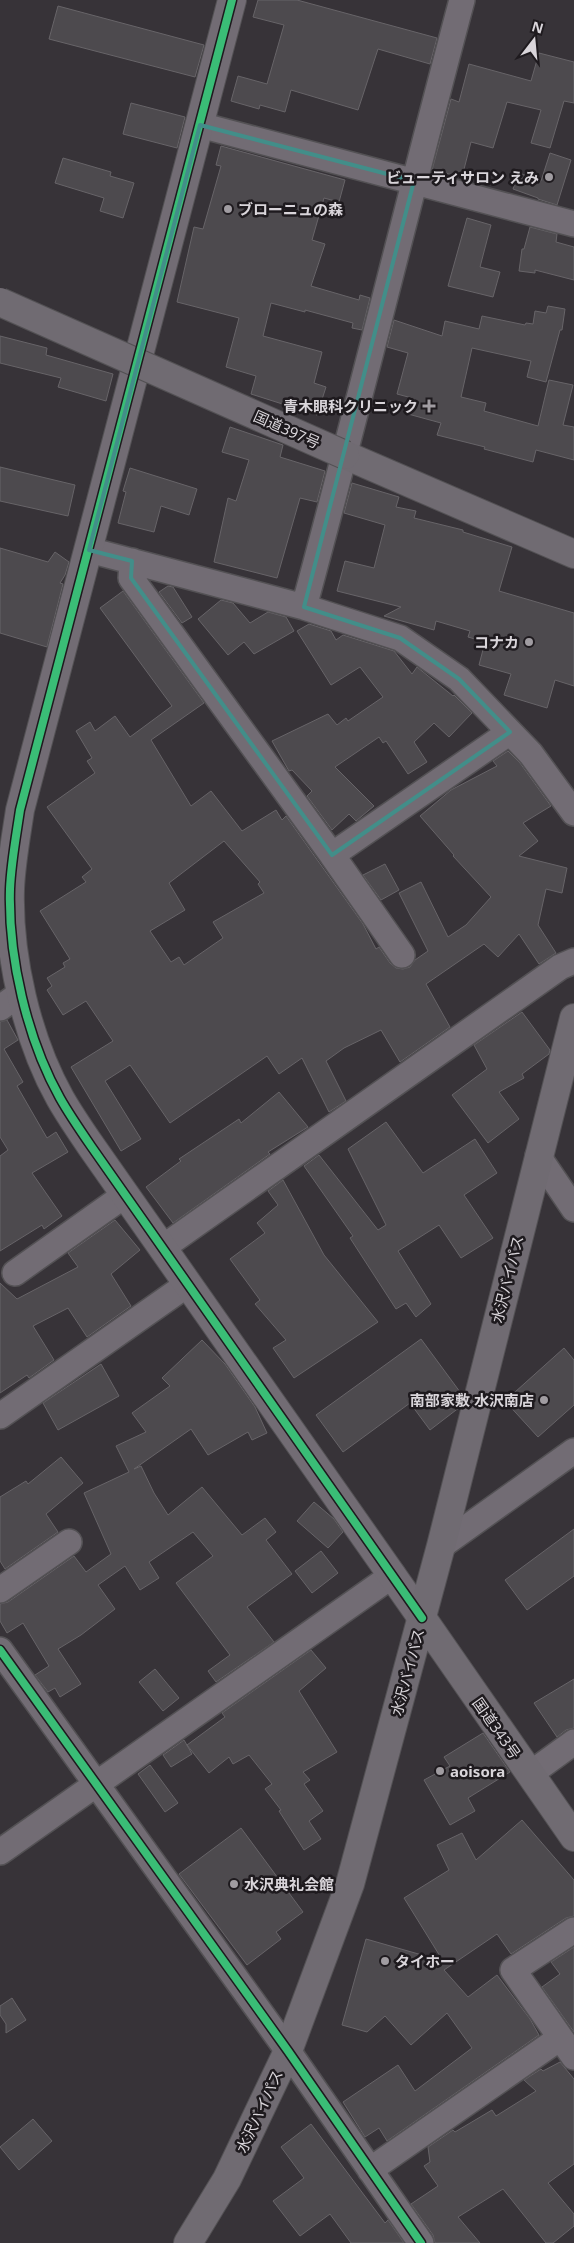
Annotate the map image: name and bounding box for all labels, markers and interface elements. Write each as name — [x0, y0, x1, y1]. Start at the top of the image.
north arrow — [509, 15, 559, 65]
text: N — [530, 16, 546, 38]
place label: ビューティサロン えみ — [386, 167, 539, 187]
marker: ビューティサロン えみ — [543, 171, 555, 183]
place label: ブローニュの森 — [238, 199, 343, 219]
marker: ブローニュの森 — [222, 203, 234, 215]
place label: 青木眼科クリニック — [283, 396, 418, 416]
marker: 青木眼科クリニック — [422, 399, 436, 413]
street label: 国道397号 — [251, 405, 323, 453]
place label: コナカ — [474, 632, 519, 652]
marker: コナカ — [523, 636, 535, 648]
street label: 水沢バイパス — [486, 1233, 528, 1325]
place label: 南部家敷 水沢南店 — [410, 1390, 534, 1410]
marker: 南部家敷 水沢南店 — [538, 1394, 550, 1406]
street label: 水沢バイパス — [386, 1626, 428, 1718]
street label: 国道343号 — [469, 1693, 525, 1763]
place label: aoisora — [450, 1761, 505, 1781]
marker: aoisora — [434, 1765, 446, 1777]
place label: 水沢典礼会館 — [244, 1874, 334, 1894]
marker: 水沢典礼会館 — [228, 1878, 240, 1890]
place label: タイホー — [395, 1951, 455, 1971]
marker: タイホー — [379, 1955, 391, 1967]
street label: 水沢バイパス — [231, 2066, 287, 2156]

